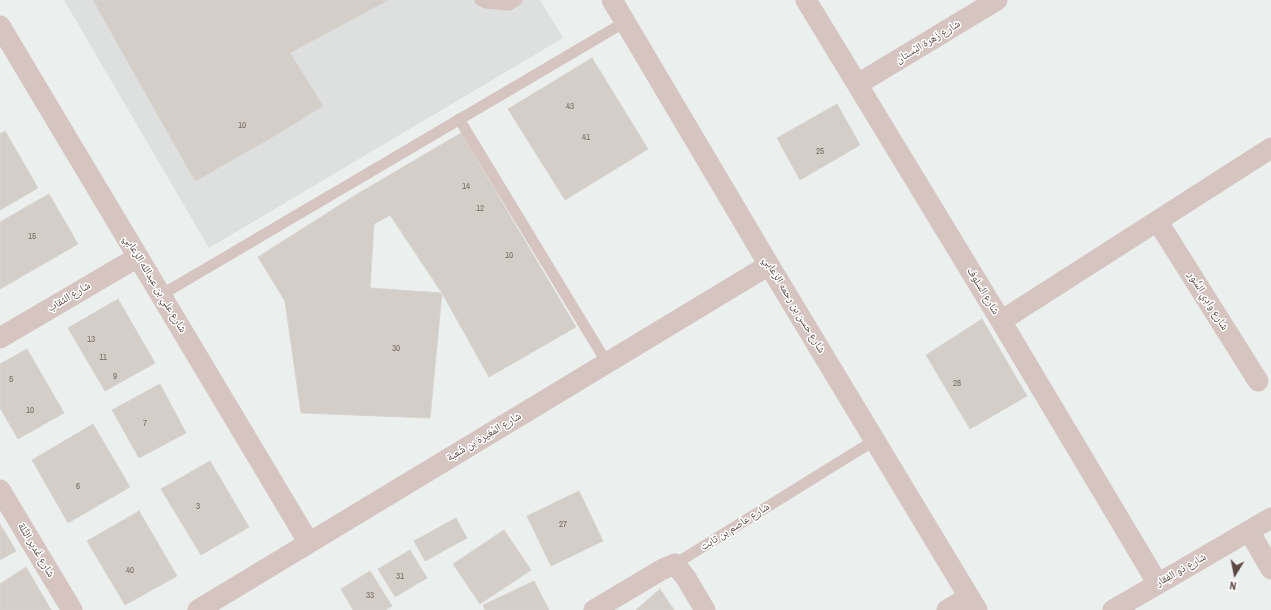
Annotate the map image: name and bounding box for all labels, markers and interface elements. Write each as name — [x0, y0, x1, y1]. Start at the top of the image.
street label: شارع زَهرة البُستان — [893, 17, 963, 67]
house number: 43 — [566, 102, 574, 112]
house number: 10 — [238, 121, 246, 131]
house number: 41 — [582, 133, 590, 143]
house number: 25 — [816, 147, 824, 157]
house number: 14 — [462, 182, 470, 192]
house number: 12 — [476, 204, 484, 214]
house number: 15 — [28, 232, 36, 242]
street label: شارع علي بن عبدالله الزعابي — [121, 233, 189, 335]
house number: 10 — [505, 251, 513, 261]
street label: شارع حسن بن رحمه الزعابي — [760, 254, 828, 356]
street label: شارع السلوف — [964, 265, 1002, 317]
street label: شارع وادِي السُّور — [1185, 269, 1231, 333]
street label: شارع الثقاب — [45, 279, 93, 315]
house number: 13 — [87, 335, 95, 345]
house number: 30 — [392, 344, 400, 354]
house number: 11 — [99, 353, 107, 363]
house number: 9 — [113, 372, 117, 382]
house number: 5 — [9, 375, 13, 385]
house number: 28 — [953, 379, 961, 389]
house number: 10 — [26, 406, 34, 416]
street label: شارع المُغِيرة بن شُعبة — [444, 410, 524, 464]
house number: 7 — [143, 419, 147, 429]
house number: 6 — [76, 482, 80, 492]
street label: شارع عاصم بن ثابت — [698, 500, 772, 554]
house number: 3 — [196, 502, 200, 512]
street label: شارع غَدير الثَّلة — [15, 520, 57, 580]
house number: 27 — [559, 520, 567, 530]
street label: شارع ذو الفِقار — [1153, 550, 1209, 590]
north arrow — [1215, 554, 1255, 594]
house number: 40 — [126, 566, 134, 576]
house number: 31 — [396, 572, 404, 582]
text: N — [1229, 578, 1237, 593]
house number: 33 — [366, 591, 374, 601]

